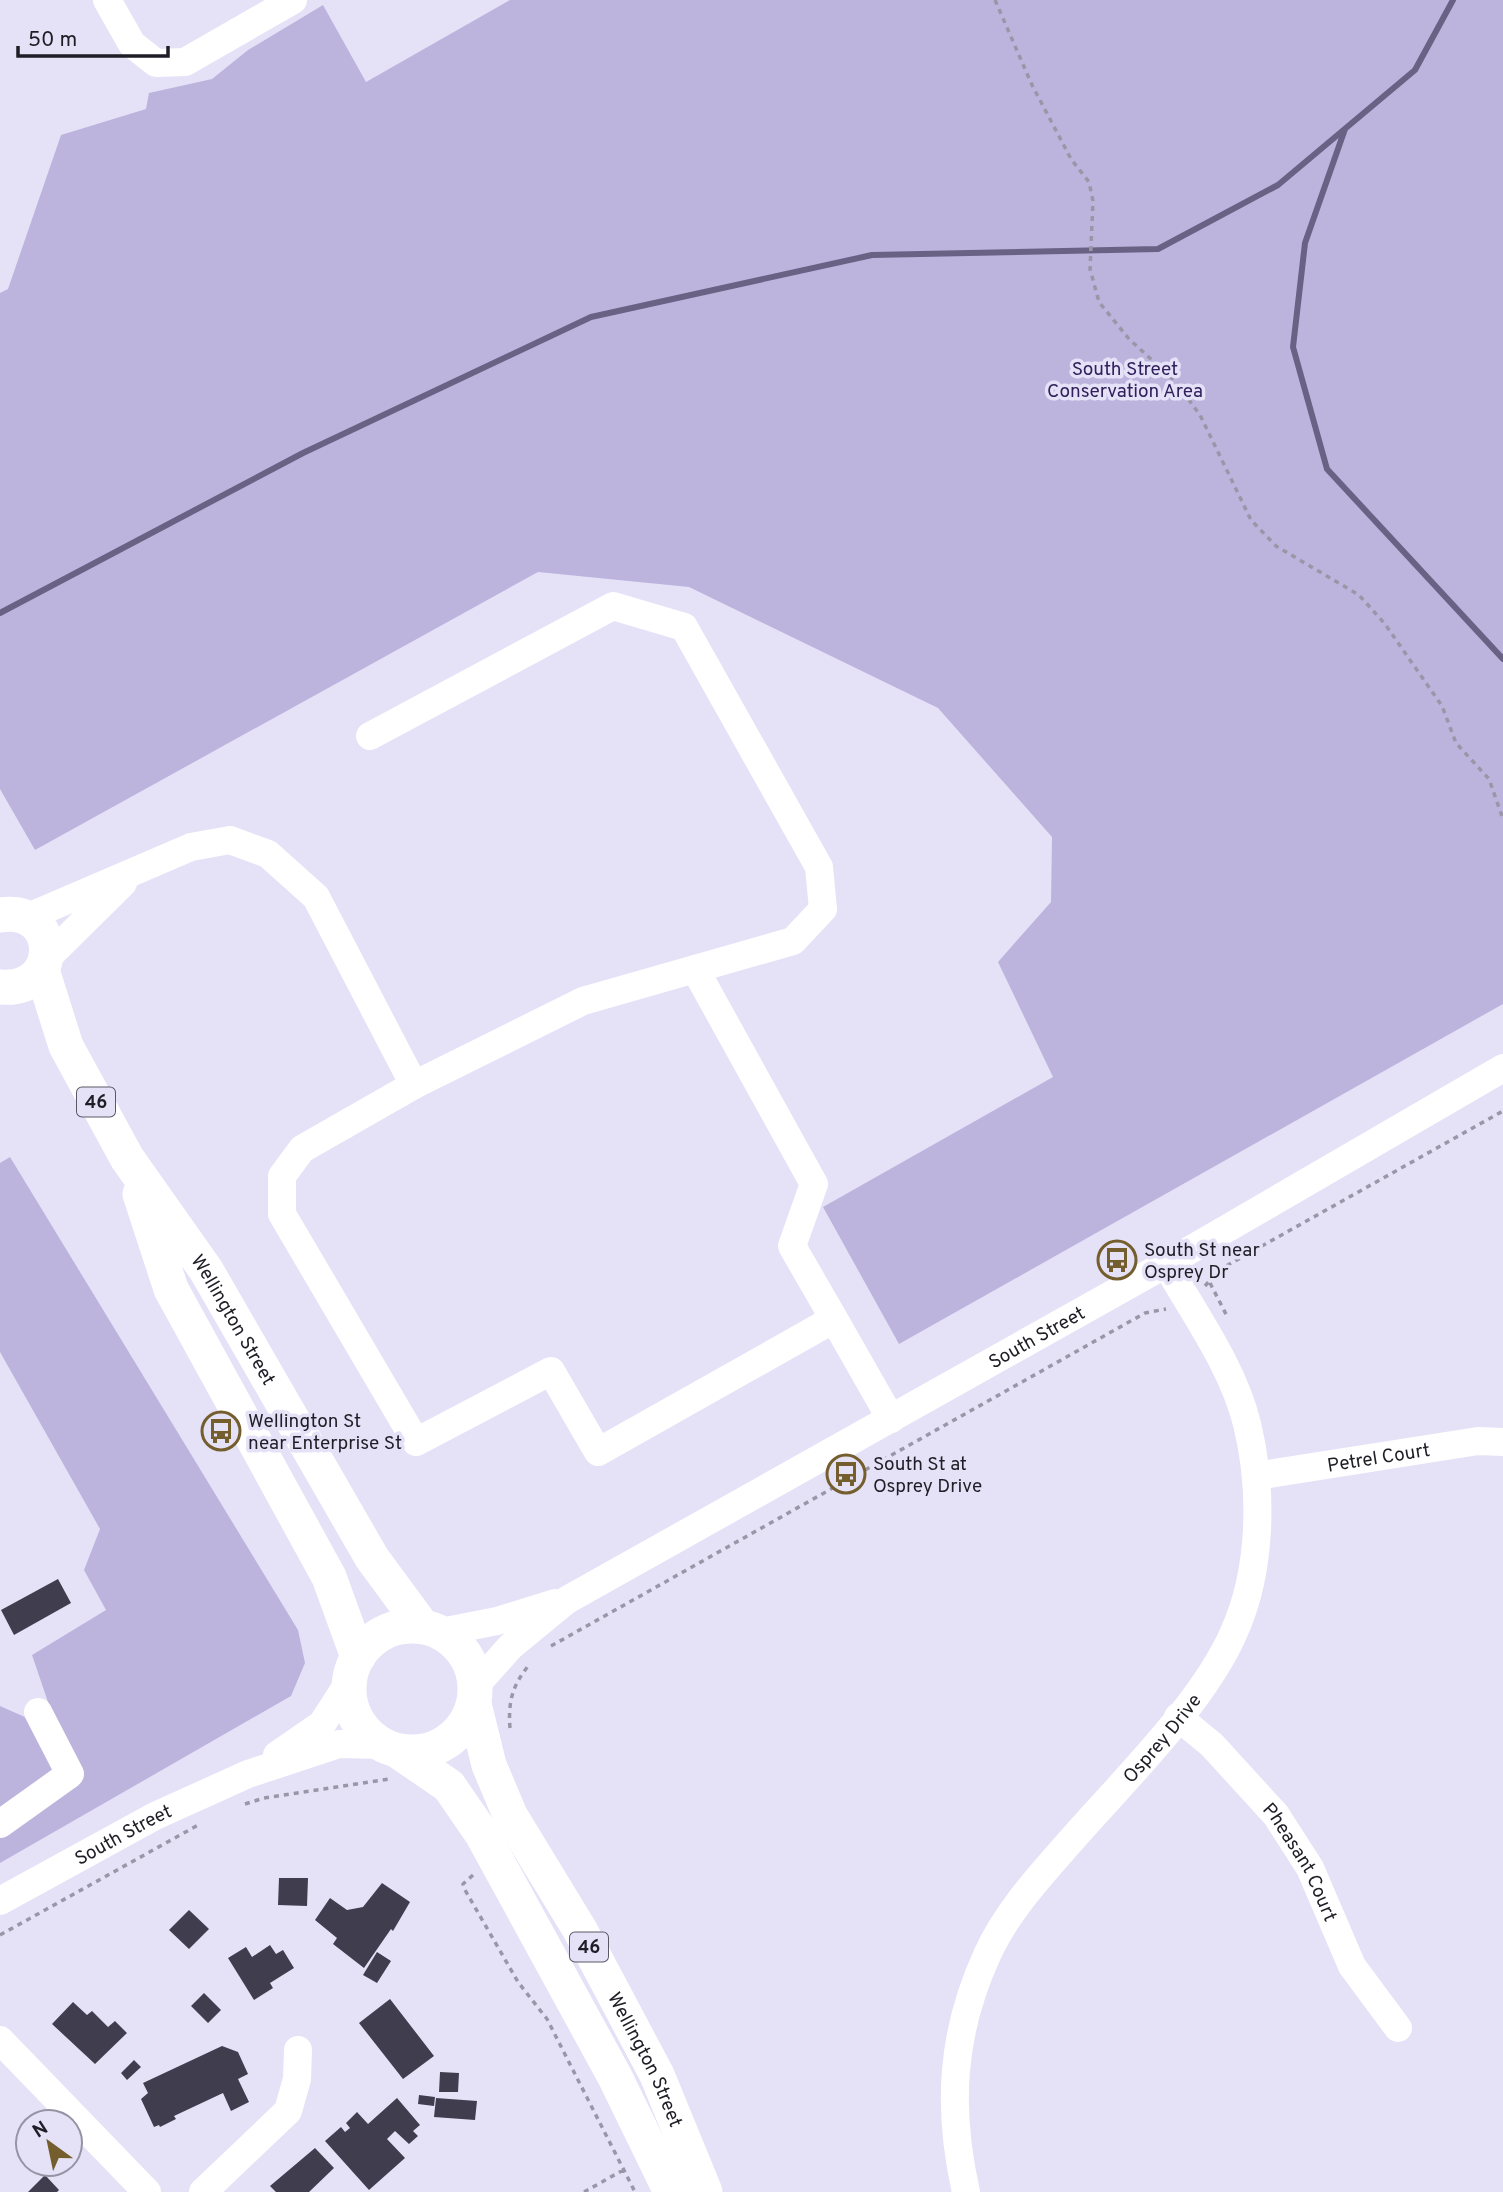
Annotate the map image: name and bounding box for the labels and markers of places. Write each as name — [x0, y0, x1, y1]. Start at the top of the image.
bus stop icon: South St near Osprey Dr — [1096, 1239, 1138, 1281]
place label: South St near Osprey Dr — [1144, 1239, 1260, 1285]
bus stop icon: Wellington St near Enterprise St — [200, 1410, 242, 1452]
place label: Wellington St near Enterprise St — [248, 1410, 402, 1456]
bus stop icon: South St at Osprey Drive — [825, 1453, 867, 1495]
place label: South St at Osprey Drive — [873, 1453, 982, 1499]

